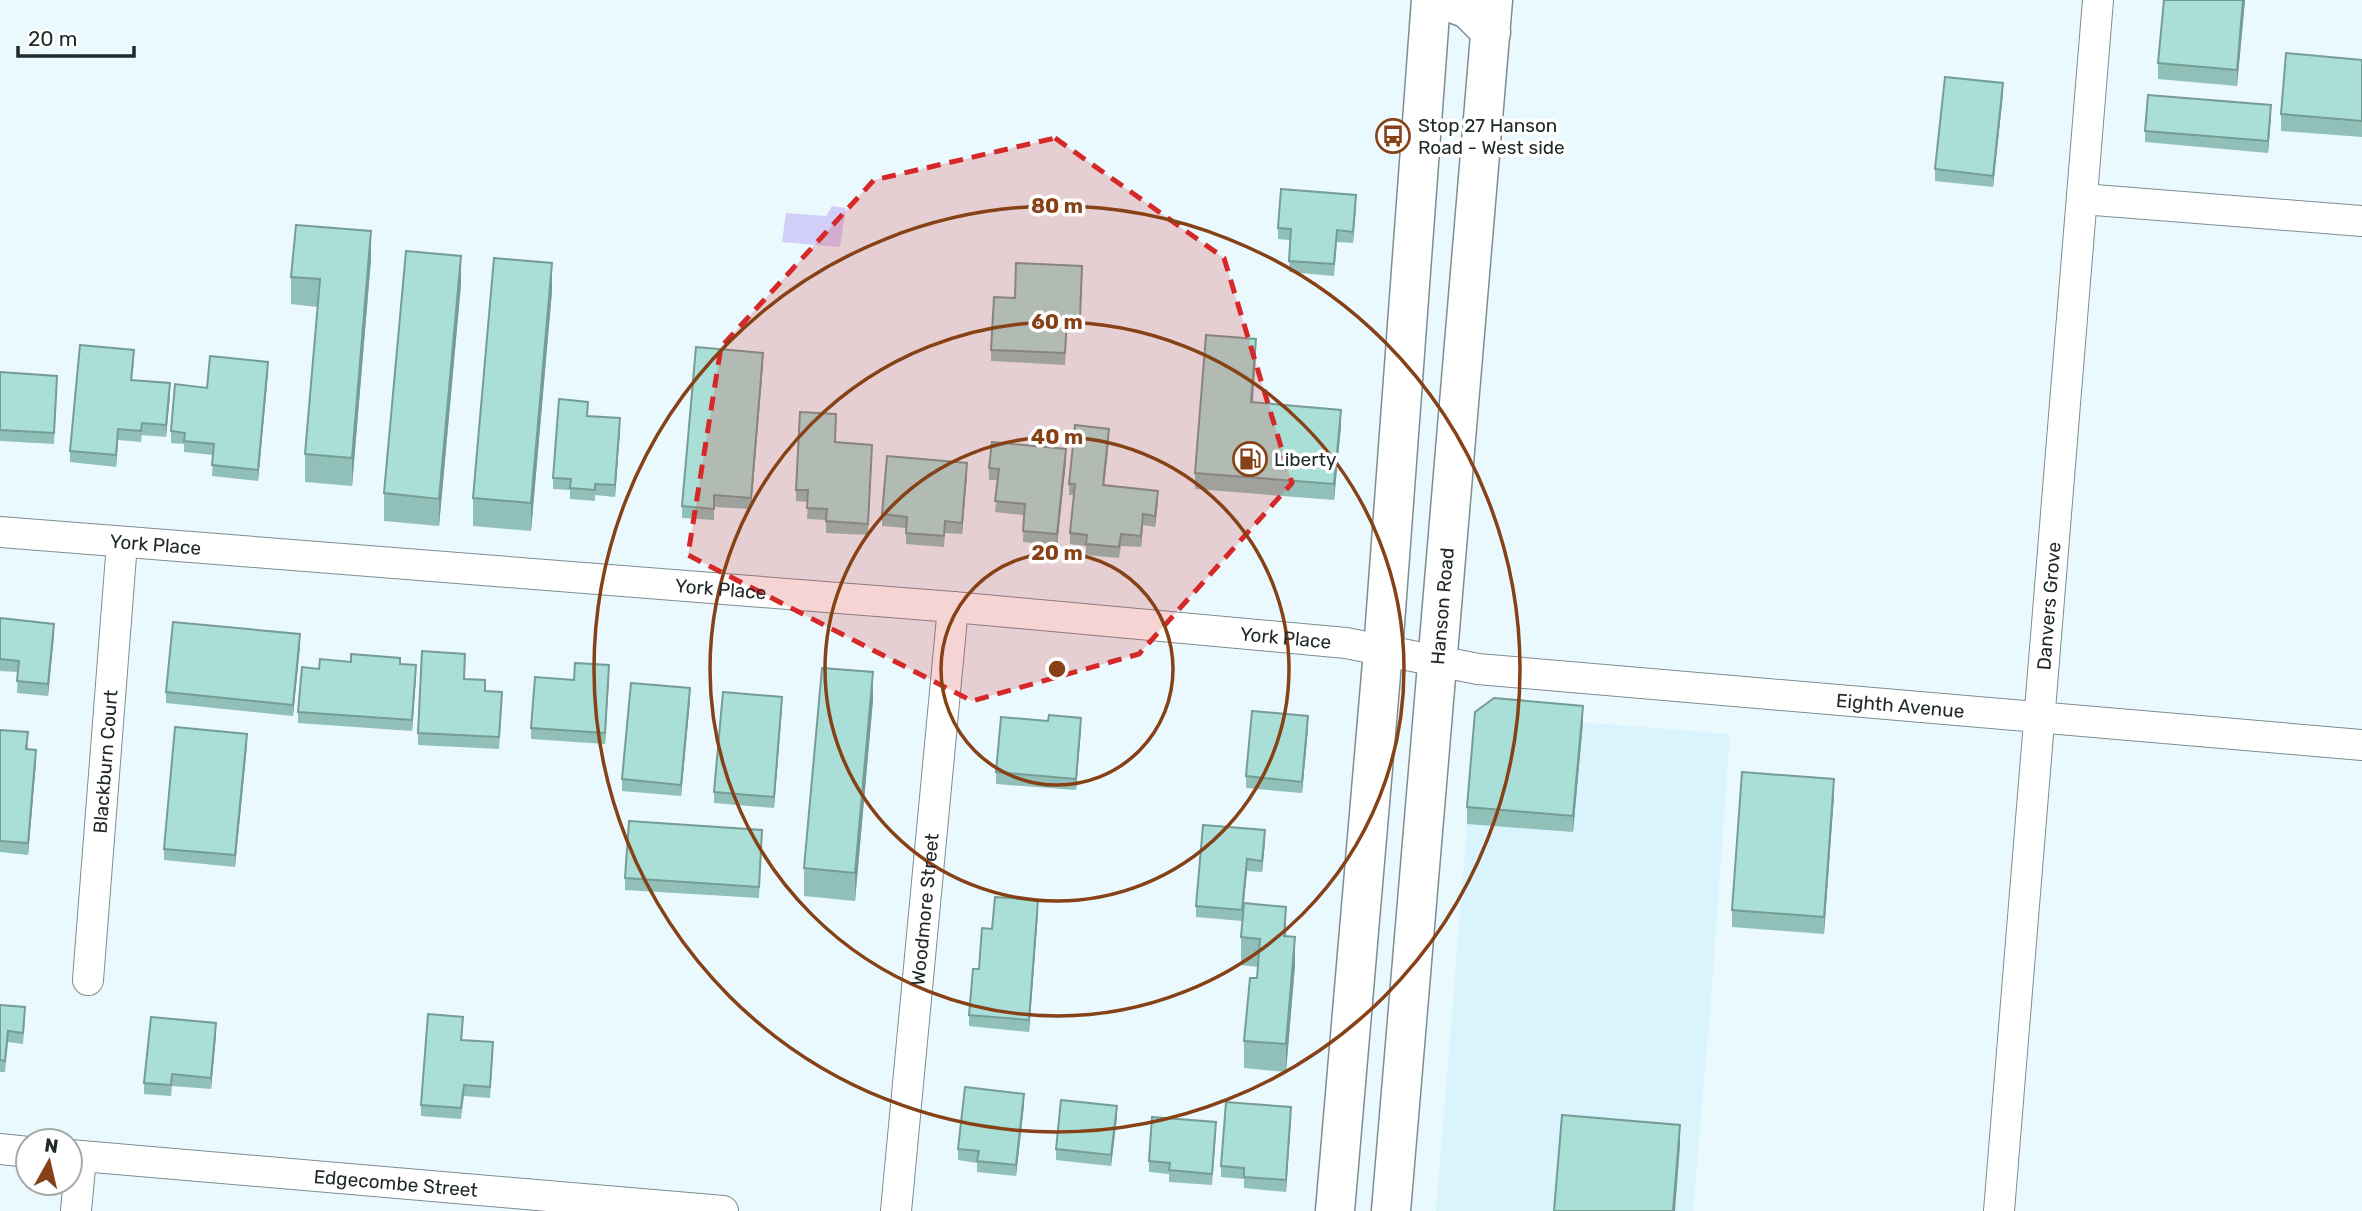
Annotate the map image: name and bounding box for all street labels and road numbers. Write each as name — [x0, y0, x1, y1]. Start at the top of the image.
street label: York Place — [109, 529, 202, 559]
street label: Danvers Grove — [2032, 541, 2065, 671]
street label: Hanson Road — [1426, 547, 1458, 666]
street label: York Place — [674, 574, 767, 604]
street label: York Place — [1239, 622, 1332, 653]
street label: Blackburn Court — [88, 688, 122, 834]
street label: Eighth Avenue — [1835, 688, 1965, 722]
street label: Woodmore Street — [906, 831, 943, 987]
street label: Edgecombe Street — [313, 1164, 479, 1201]

